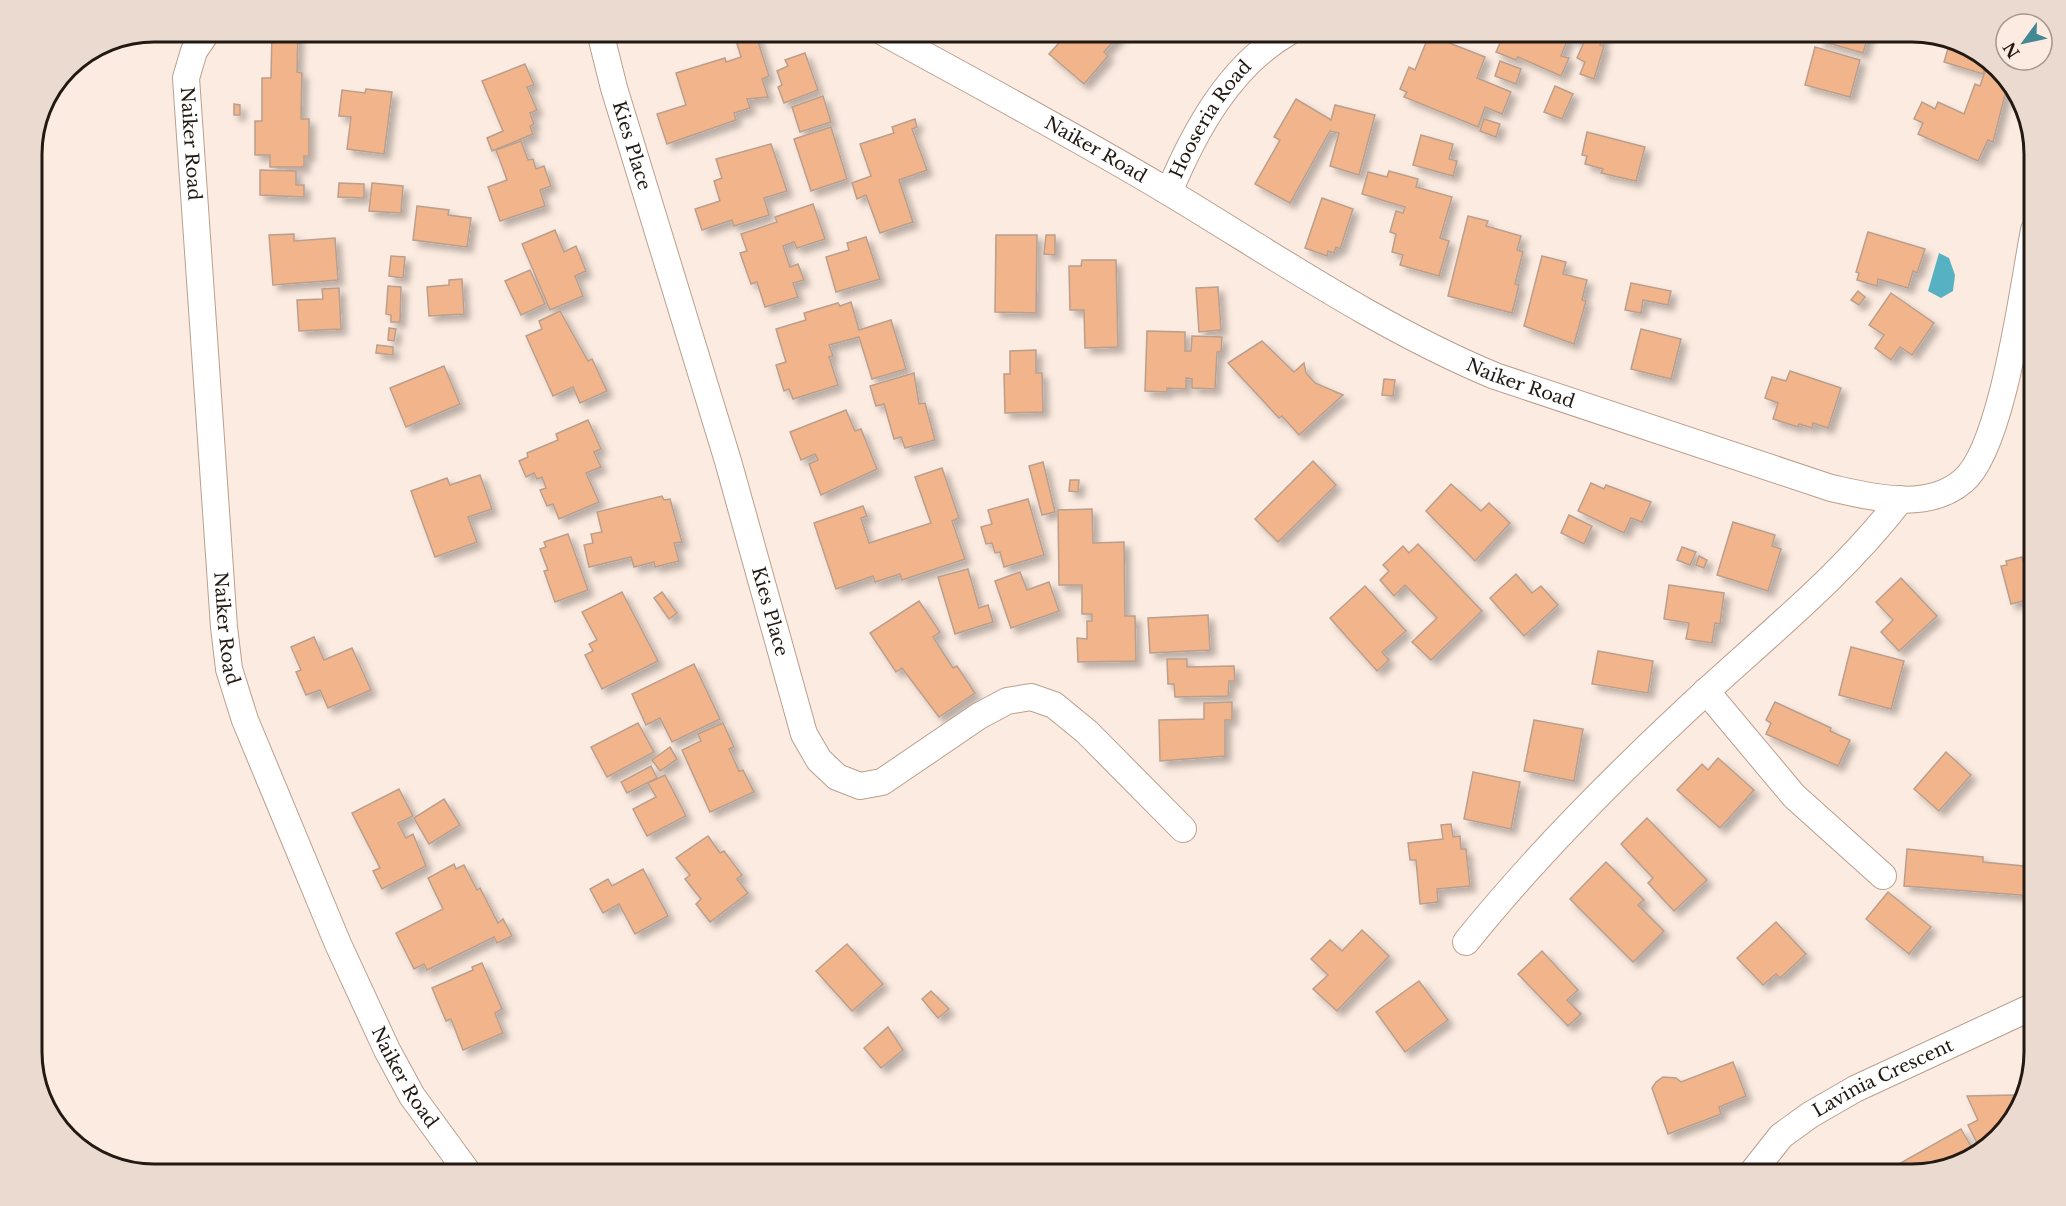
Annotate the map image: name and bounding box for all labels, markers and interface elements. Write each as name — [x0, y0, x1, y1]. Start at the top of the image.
north arrow — [1994, 12, 2054, 72]
text: N — [1999, 38, 2024, 62]
street label: Hooseria Road — [1165, 56, 1256, 182]
street label: Naiker Road — [176, 86, 205, 201]
street label: Kies Place — [608, 98, 656, 193]
street label: Naiker Road — [1041, 112, 1150, 187]
street label: Naiker Road — [1463, 354, 1578, 413]
street label: Kies Place — [747, 564, 793, 659]
street label: Naiker Road — [209, 571, 244, 688]
street label: Naiker Road — [367, 1023, 443, 1132]
street label: Lavinia Crescent — [1809, 1034, 1957, 1122]

